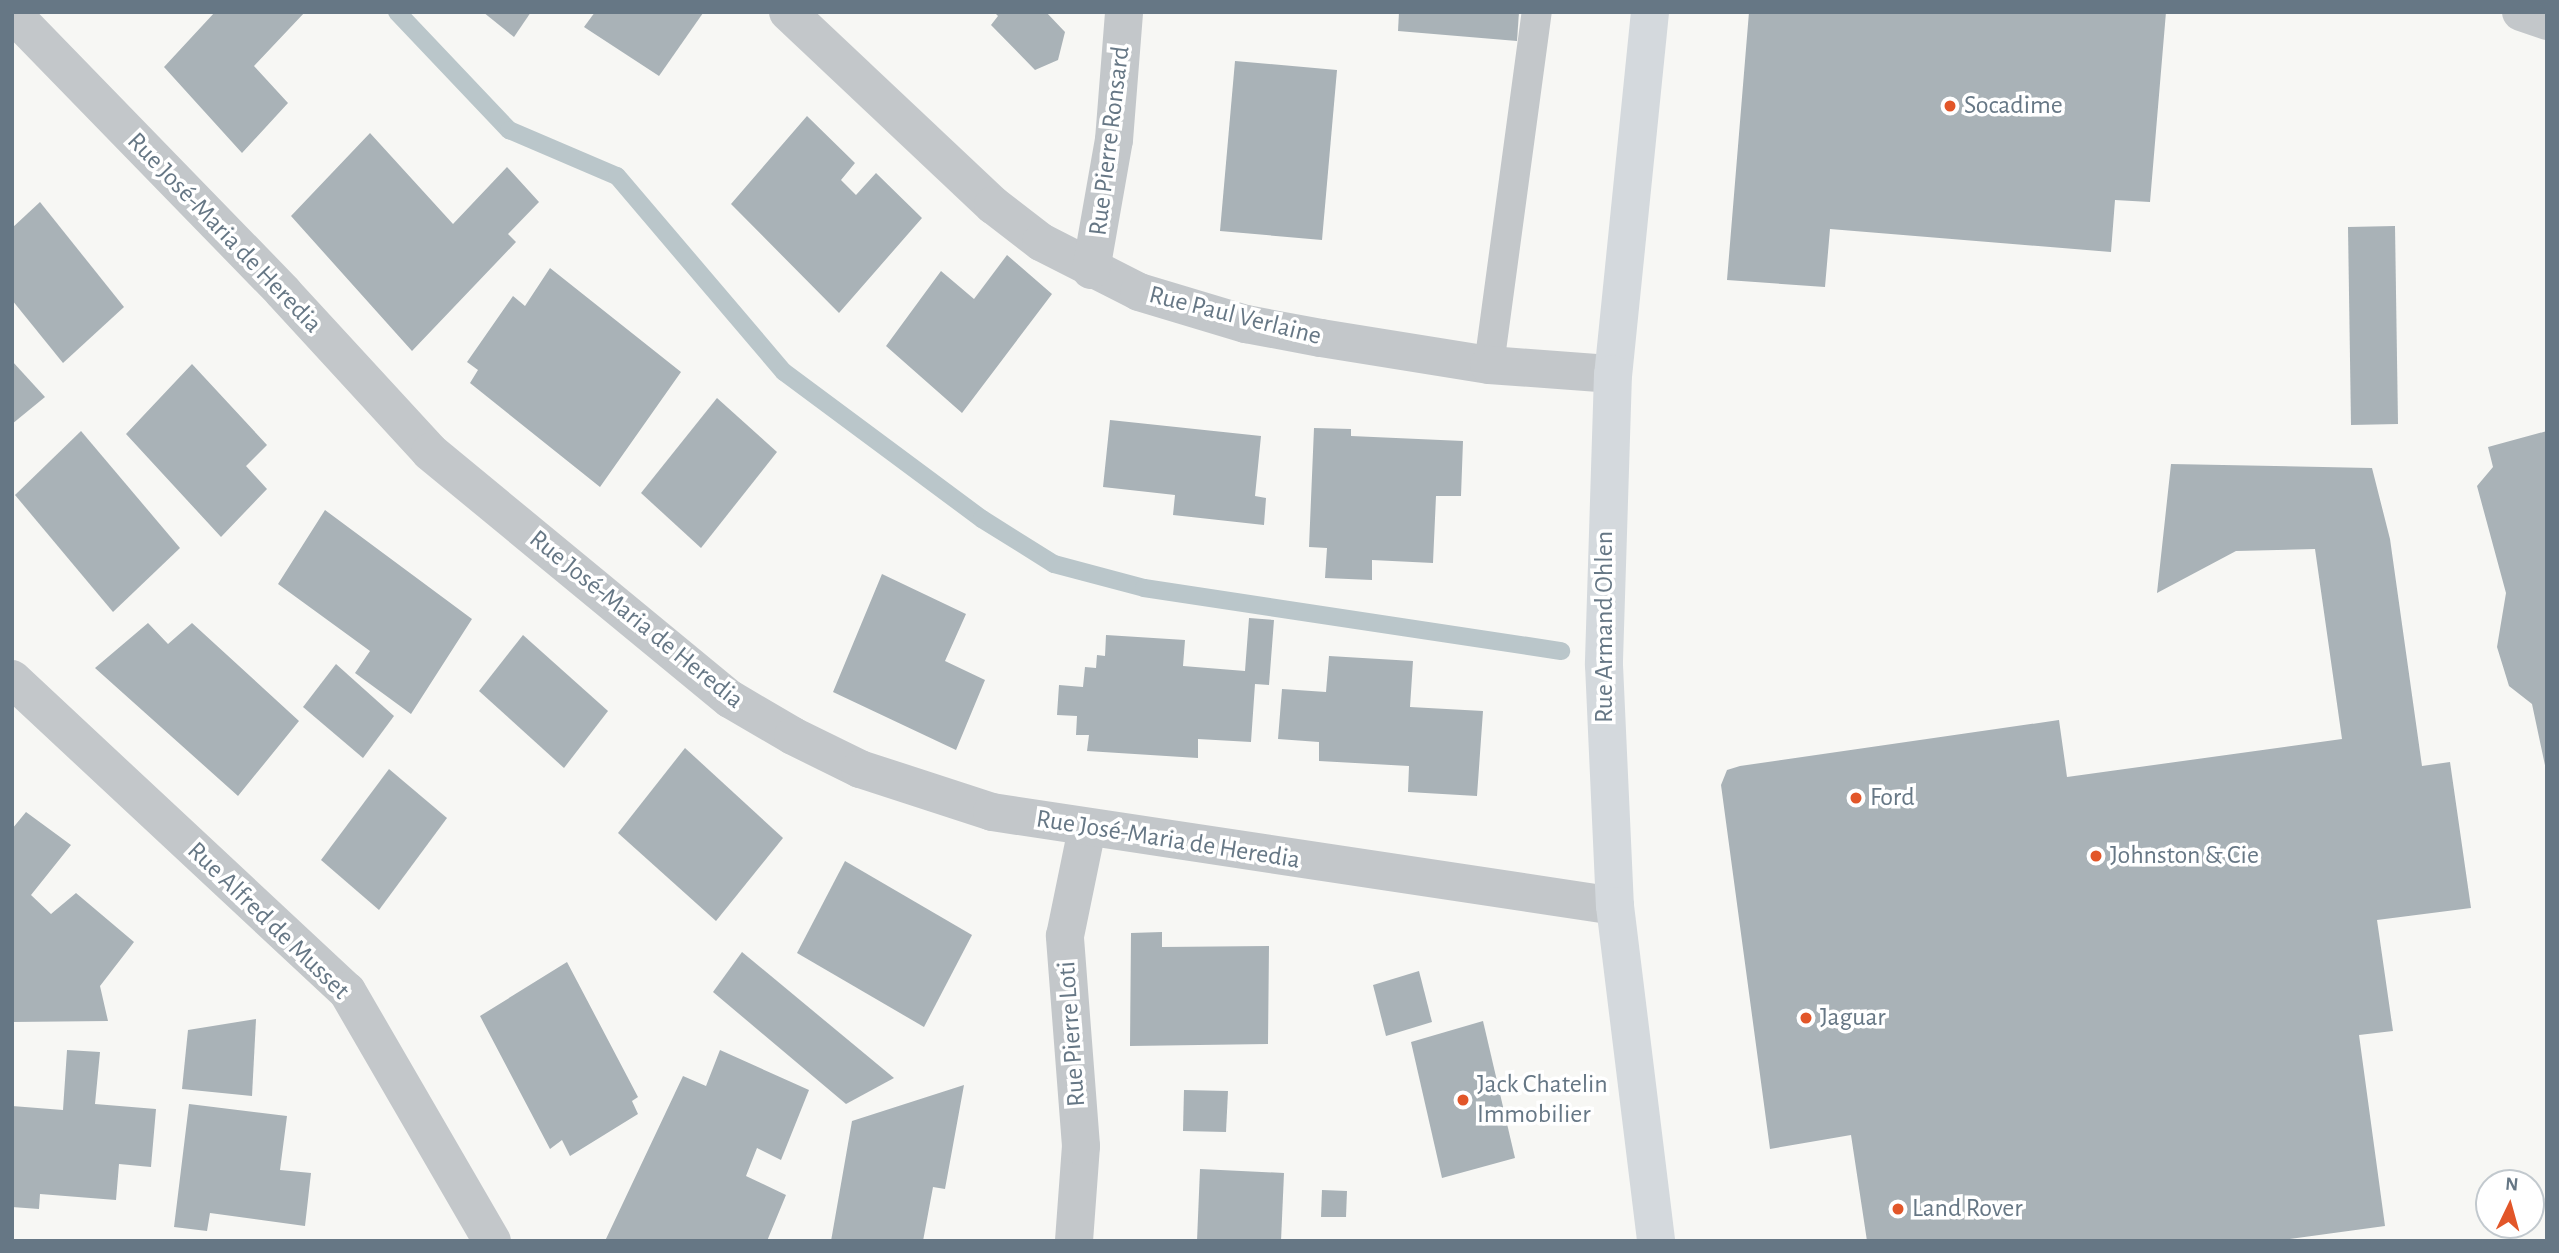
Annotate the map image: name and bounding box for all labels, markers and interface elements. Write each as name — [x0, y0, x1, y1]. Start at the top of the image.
street label: Rue Pierre Ronsard — [1083, 44, 1137, 238]
place label: Socadime — [1964, 90, 2063, 122]
marker: Socadime — [1942, 98, 1958, 114]
street label: Rue José-Maria de Heredia — [120, 126, 328, 340]
street label: Rue Paul Verlaine — [1146, 280, 1324, 352]
street label: Rue José-Maria de Heredia — [523, 524, 749, 716]
street label: Rue Armand Ohlen — [1589, 531, 1621, 723]
place label: Ford — [1870, 782, 1915, 814]
marker: Ford — [1848, 790, 1864, 806]
street label: Rue José-Maria de Heredia — [1034, 804, 1302, 876]
street label: Rue Alfred de Musset — [180, 836, 356, 1006]
place label: Johnston & Cie — [2110, 840, 2259, 872]
marker: Johnston & Cie — [2088, 848, 2104, 864]
street label: Rue Pierre Loti — [1051, 960, 1093, 1108]
place label: Jaguar — [1820, 1002, 1886, 1034]
marker: Jaguar — [1798, 1010, 1814, 1026]
place label: Jack Chatelin Immobilier — [1477, 1069, 1608, 1130]
marker: Jack Chatelin Immobilier — [1455, 1092, 1471, 1108]
north arrow — [2475, 1169, 2545, 1239]
text: N — [2504, 1175, 2519, 1195]
place label: Land Rover — [1912, 1193, 2023, 1225]
marker: Land Rover — [1890, 1201, 1906, 1217]

